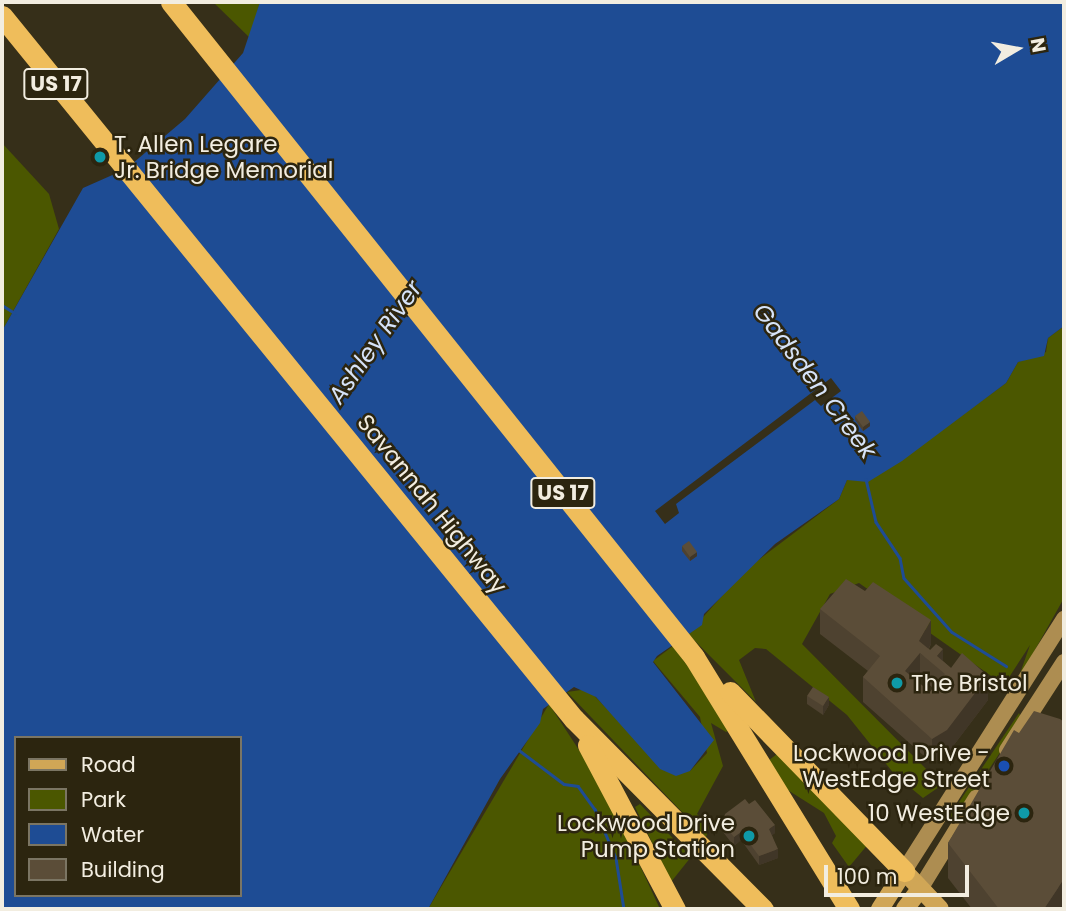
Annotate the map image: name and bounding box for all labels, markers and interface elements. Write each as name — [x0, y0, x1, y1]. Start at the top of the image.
north arrow — [982, 14, 1052, 84]
text: N — [1024, 36, 1053, 55]
road number: US 17 — [23, 66, 89, 102]
place label: T. Allen Legare Jr. Bridge Memorial — [114, 130, 333, 184]
marker: T. Allen Legare Jr. Bridge Memorial — [92, 149, 108, 165]
water label: Ashley River — [322, 275, 428, 409]
water label: Gadsden Creek — [747, 298, 883, 464]
street label: Savannah Highway — [351, 409, 513, 599]
road number: US 17 — [530, 476, 596, 510]
place label: The Bristol — [911, 669, 1028, 697]
marker: The Bristol — [889, 675, 905, 691]
legend — [14, 736, 242, 897]
place label: Lockwood Drive - WestEdge Street — [793, 739, 990, 793]
text: Road — [81, 750, 136, 779]
marker: Lockwood Drive - WestEdge Street — [996, 758, 1012, 774]
text: Park — [81, 785, 126, 814]
place label: 10 WestEdge — [868, 799, 1010, 827]
marker: 10 WestEdge — [1016, 805, 1032, 821]
place label: Lockwood Drive Pump Station — [557, 809, 735, 863]
text: Water — [81, 820, 144, 849]
marker: Lockwood Drive Pump Station — [741, 828, 757, 844]
scale bar — [828, 852, 973, 896]
text: Building — [81, 855, 165, 884]
text: 100 m — [837, 862, 897, 891]

